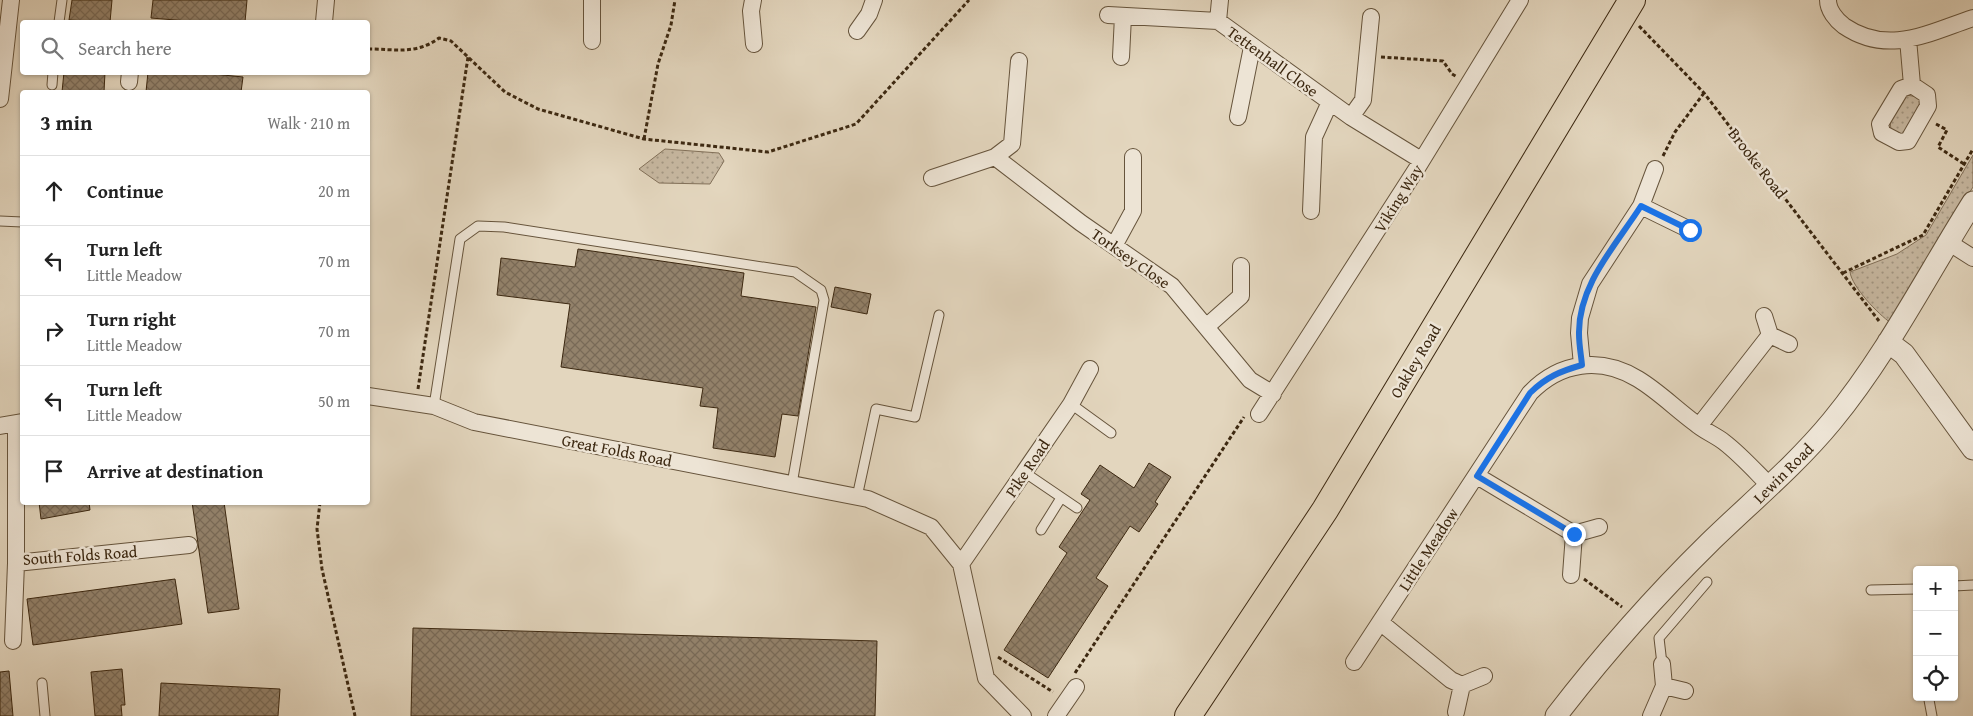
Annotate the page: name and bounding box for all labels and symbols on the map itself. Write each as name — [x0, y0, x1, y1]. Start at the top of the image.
street label: Tettenhall Close — [1222, 20, 1324, 102]
street label: Brooke Road — [1723, 122, 1794, 204]
street label: Viking Way — [1368, 159, 1428, 237]
route start — [1679, 219, 1702, 242]
street label: Torksey Close — [1087, 222, 1175, 294]
street label: Oakley Road — [1384, 319, 1447, 402]
street label: Great Folds Road — [560, 428, 675, 473]
street label: Pike Road — [999, 434, 1055, 502]
street label: Lewin Road — [1747, 437, 1819, 509]
street label: Little Meadow — [1392, 502, 1464, 595]
route end — [1563, 523, 1586, 546]
street label: South Folds Road — [22, 539, 138, 571]

